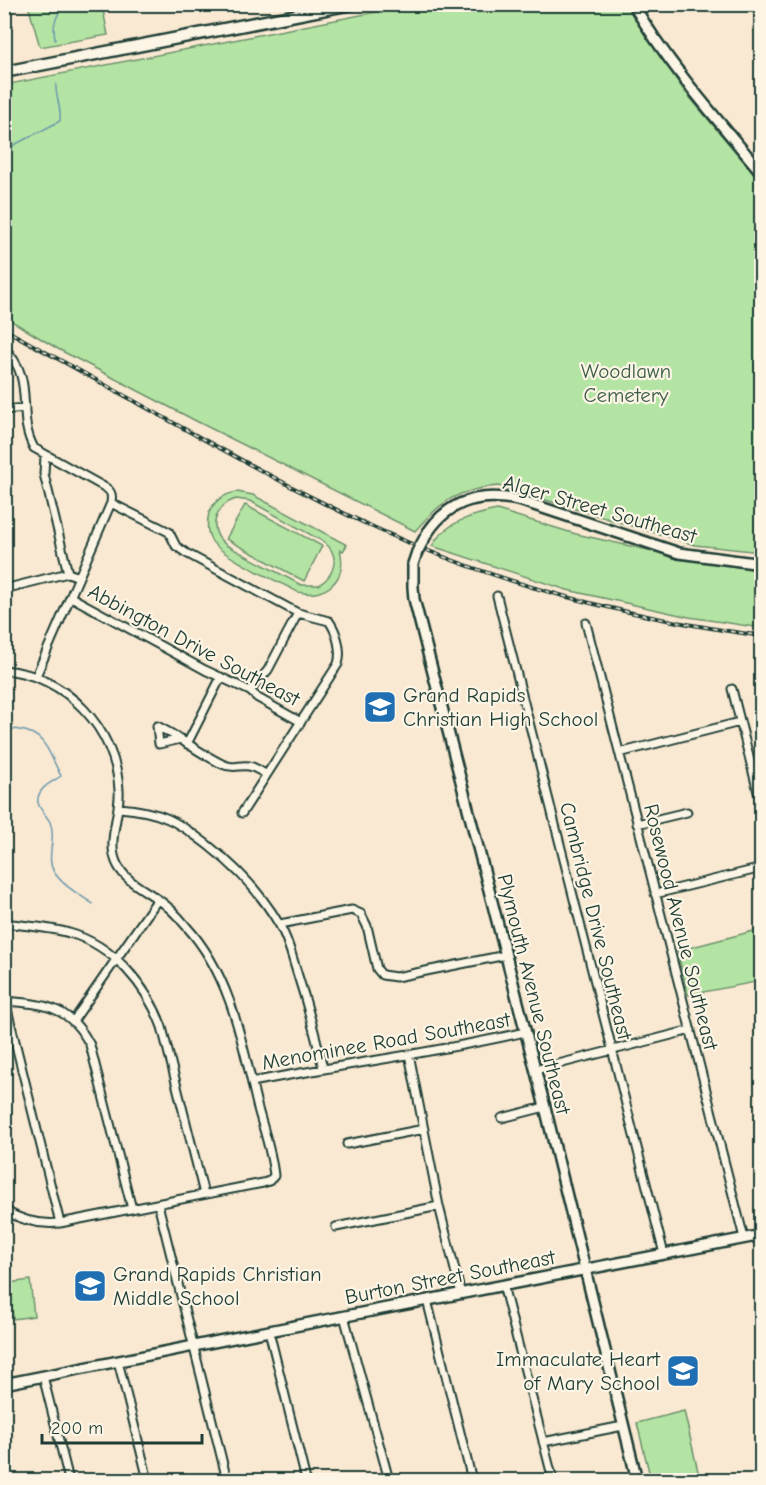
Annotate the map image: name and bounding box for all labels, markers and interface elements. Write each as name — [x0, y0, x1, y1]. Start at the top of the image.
park label: Woodlawn Cemetery — [581, 359, 671, 407]
street label: Alger Street Southeast — [500, 470, 700, 548]
street label: Abbington Drive Southeast — [84, 579, 305, 712]
place label: Grand Rapids Christian High School — [403, 683, 598, 731]
school or university icon: Grand Rapids Christian High School — [362, 689, 398, 725]
street label: Cambridge Drive Southeast — [555, 800, 637, 1043]
street label: Rosewood Avenue Southeast — [639, 801, 723, 1053]
street label: Plymouth Avenue Southeast — [492, 871, 576, 1118]
street label: Menominee Road Southeast — [260, 1007, 513, 1075]
street label: Burton Street Southeast — [343, 1245, 558, 1309]
place label: Grand Rapids Christian Middle School — [113, 1262, 322, 1310]
school or university icon: Grand Rapids Christian Middle School — [72, 1268, 108, 1304]
place label: Immaculate Heart of Mary School — [496, 1347, 661, 1395]
school or university icon: Immaculate Heart of Mary School — [665, 1353, 701, 1389]
scale bar — [42, 1407, 202, 1445]
text: 200 m — [51, 1418, 103, 1439]

